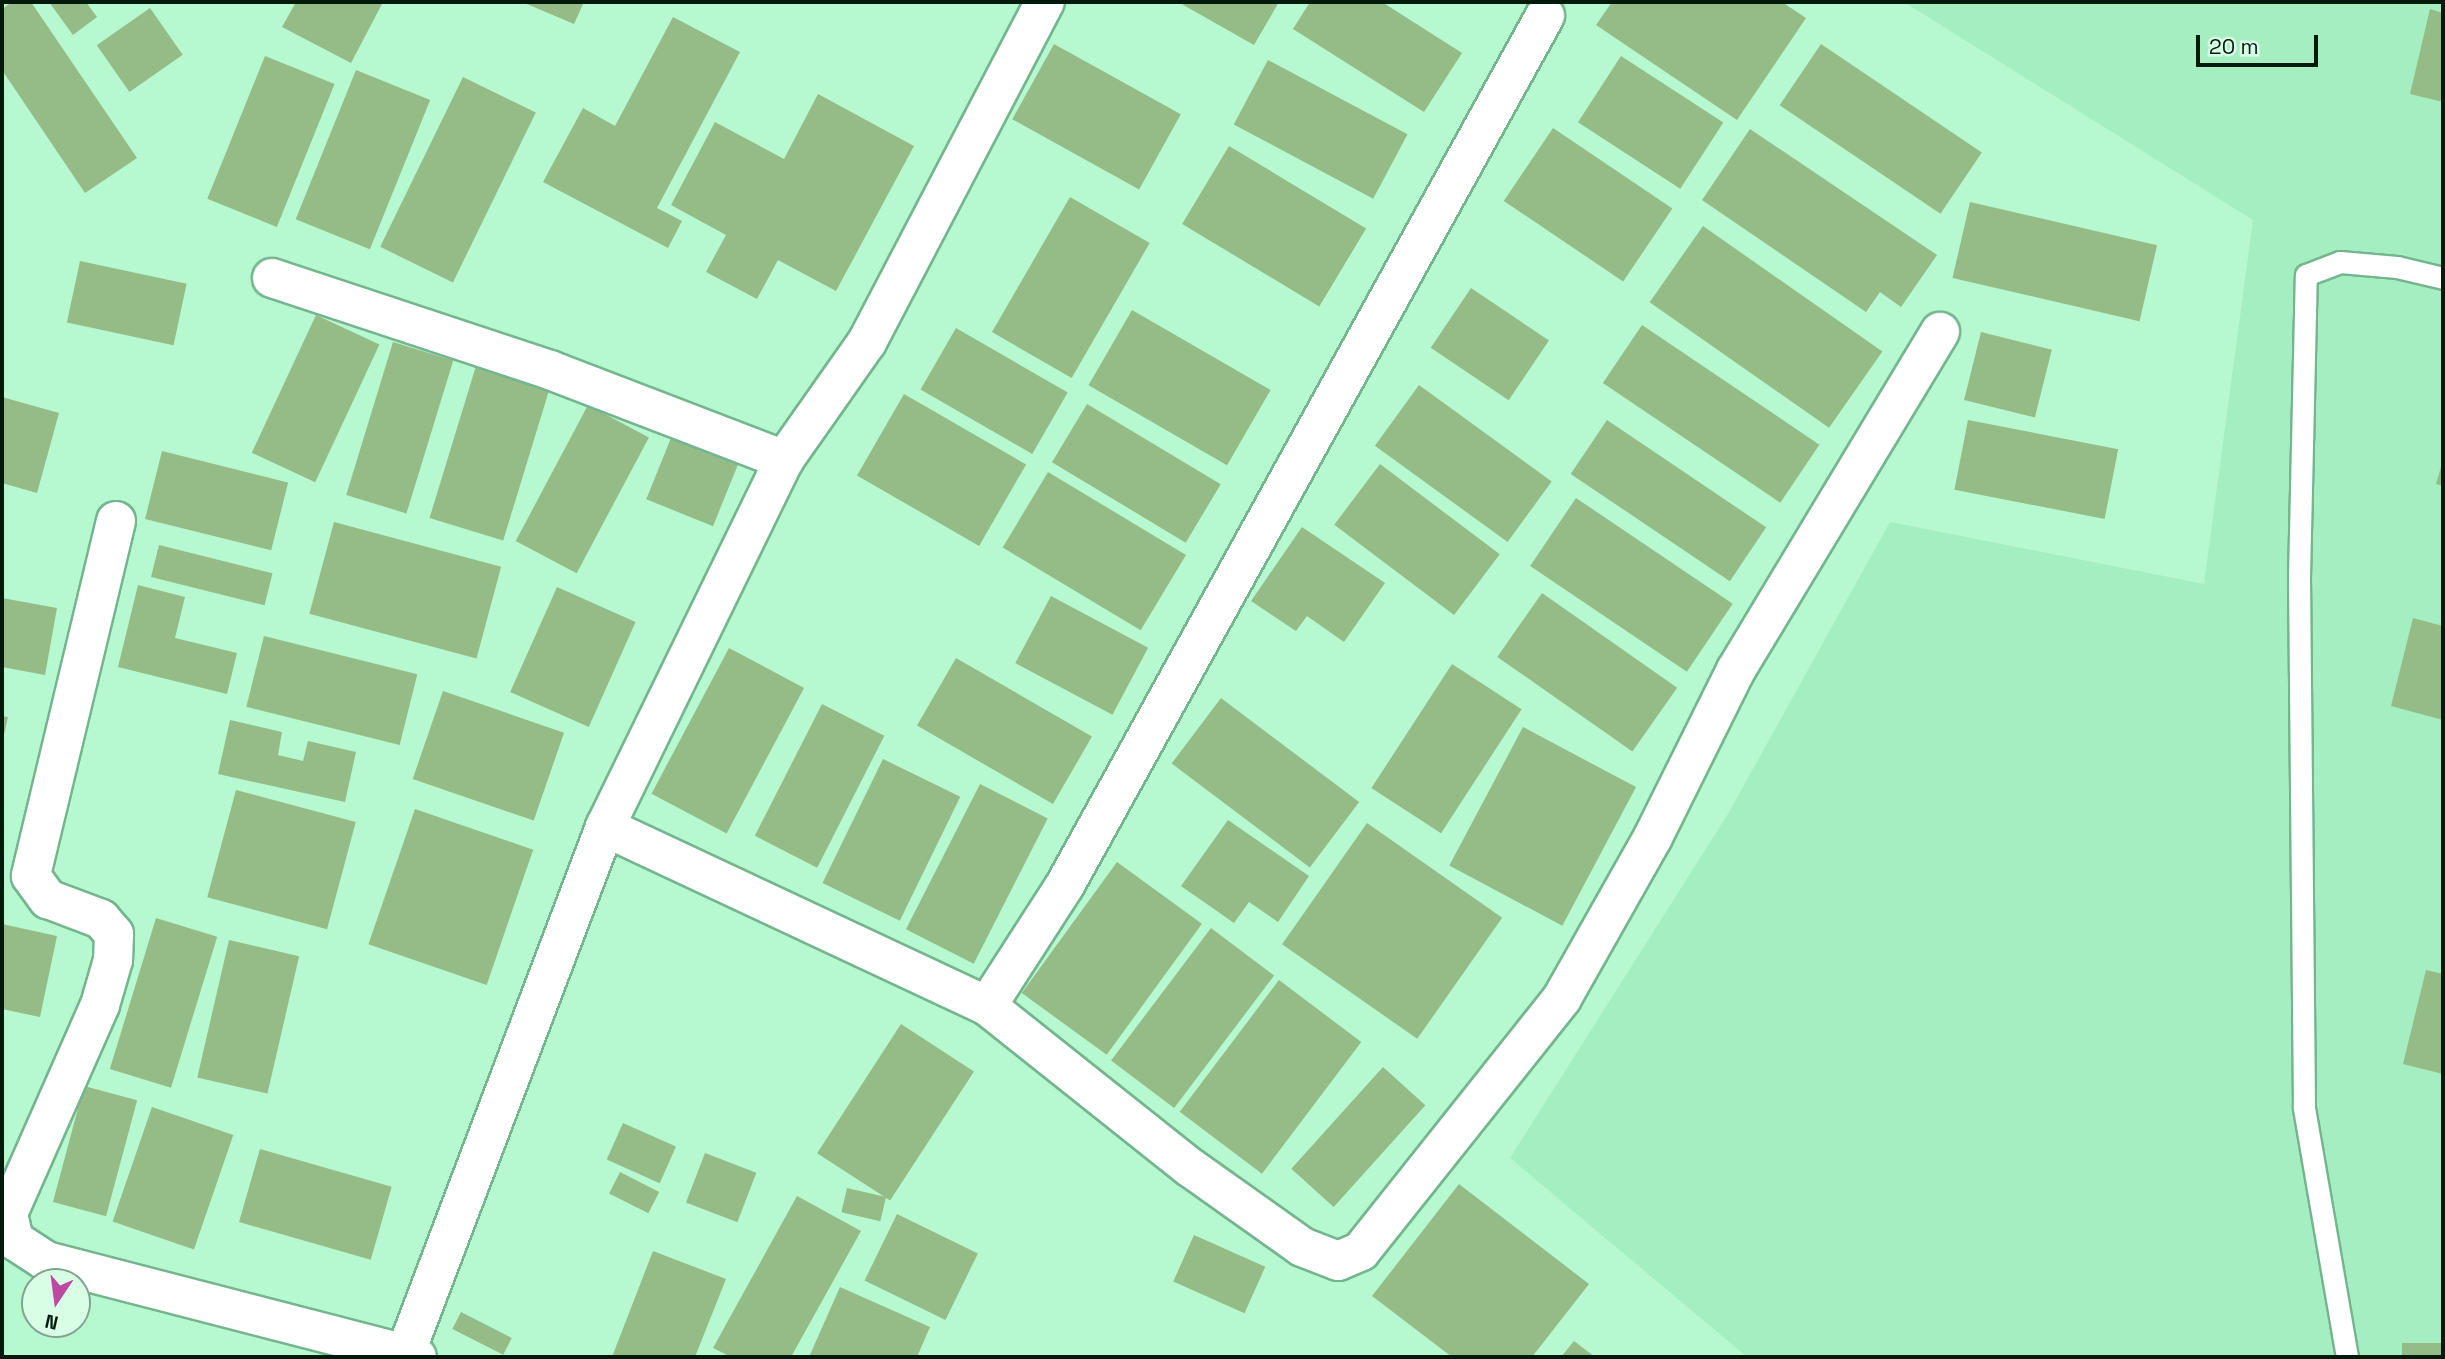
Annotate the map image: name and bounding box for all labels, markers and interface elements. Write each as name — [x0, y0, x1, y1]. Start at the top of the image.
scale bar — [2200, 21, 2322, 65]
text: 20 m — [2209, 33, 2259, 60]
north arrow — [21, 1268, 91, 1338]
text: N — [43, 1308, 61, 1336]

